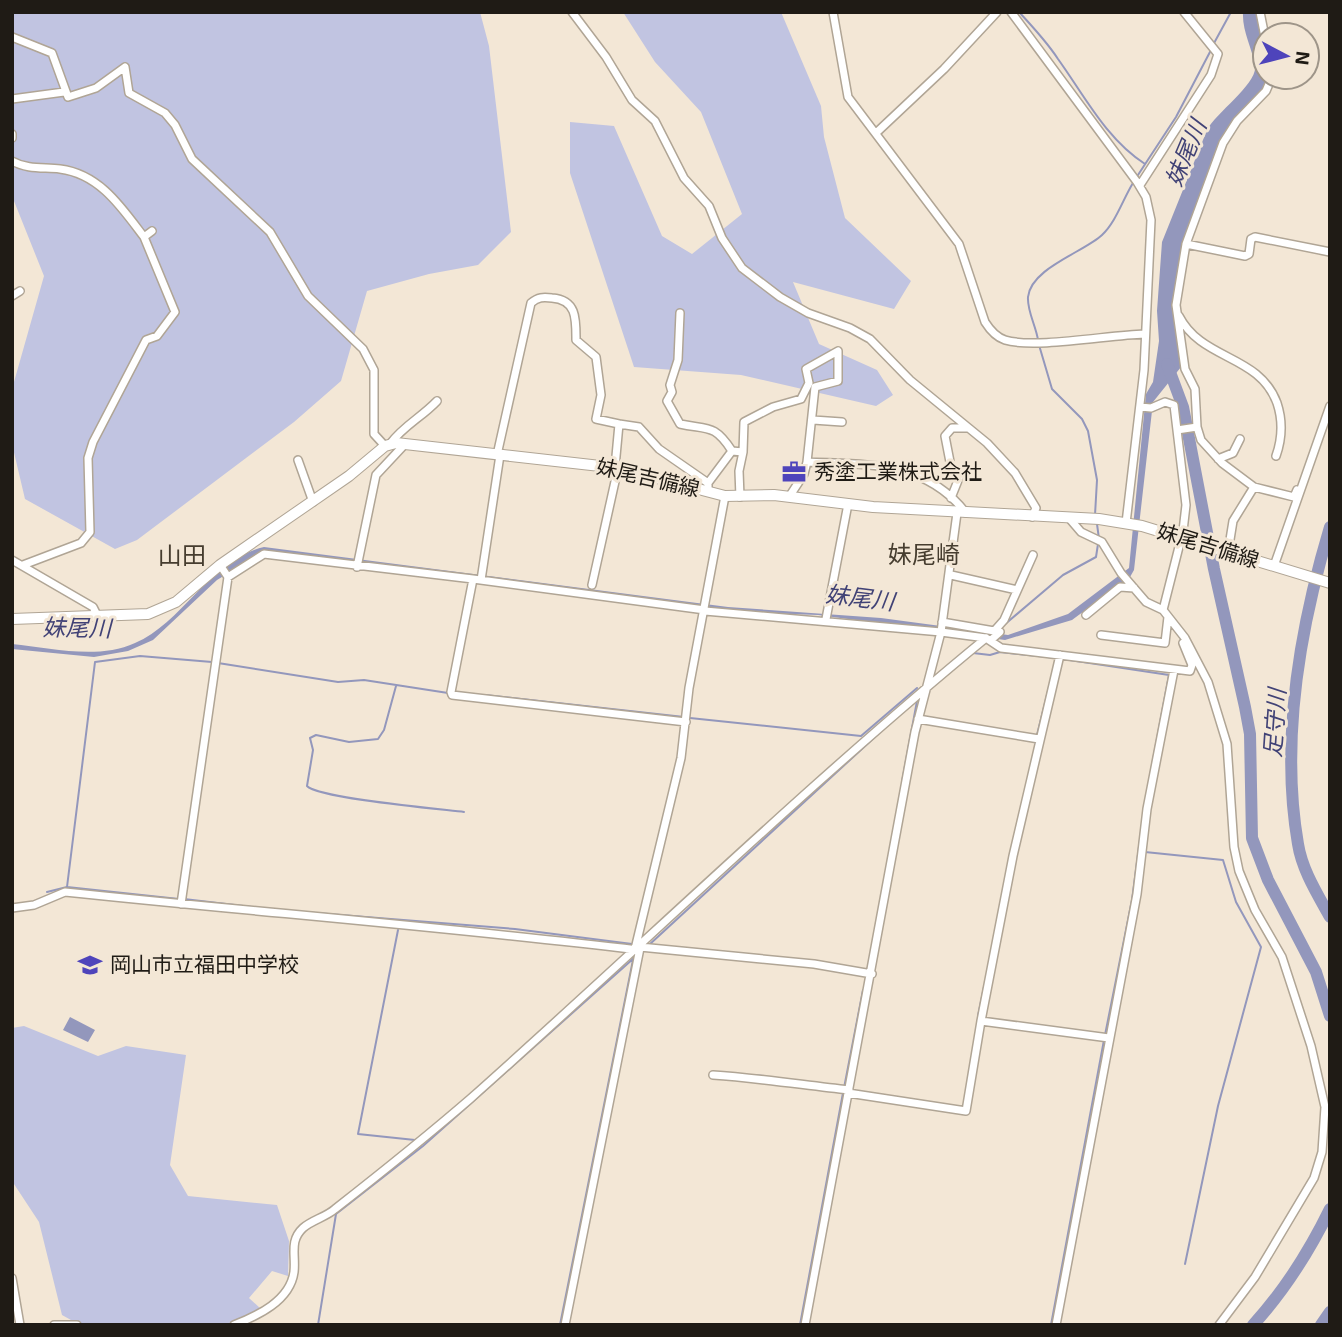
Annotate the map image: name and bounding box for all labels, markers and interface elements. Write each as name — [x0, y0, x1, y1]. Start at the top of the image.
north arrow — [1251, 21, 1321, 91]
text: N — [1291, 50, 1316, 66]
water label: 妹尾川 — [1159, 113, 1213, 190]
street label: 妹尾吉備線 — [594, 453, 702, 501]
office icon: 秀塗工業株式会社 — [780, 458, 808, 486]
place label: 秀塗工業株式会社 — [814, 458, 982, 483]
street label: 妹尾吉備線 — [1155, 517, 1262, 572]
district label: 妹尾崎 — [888, 539, 960, 568]
district label: 山田 — [158, 540, 206, 569]
water label: 妹尾川 — [824, 579, 899, 615]
water label: 妹尾川 — [42, 612, 115, 642]
water label: 足守川 — [1258, 685, 1291, 758]
school or university icon: 岡山市立福田中学校 — [76, 951, 104, 979]
place label: 岡山市立福田中学校 — [110, 951, 299, 976]

